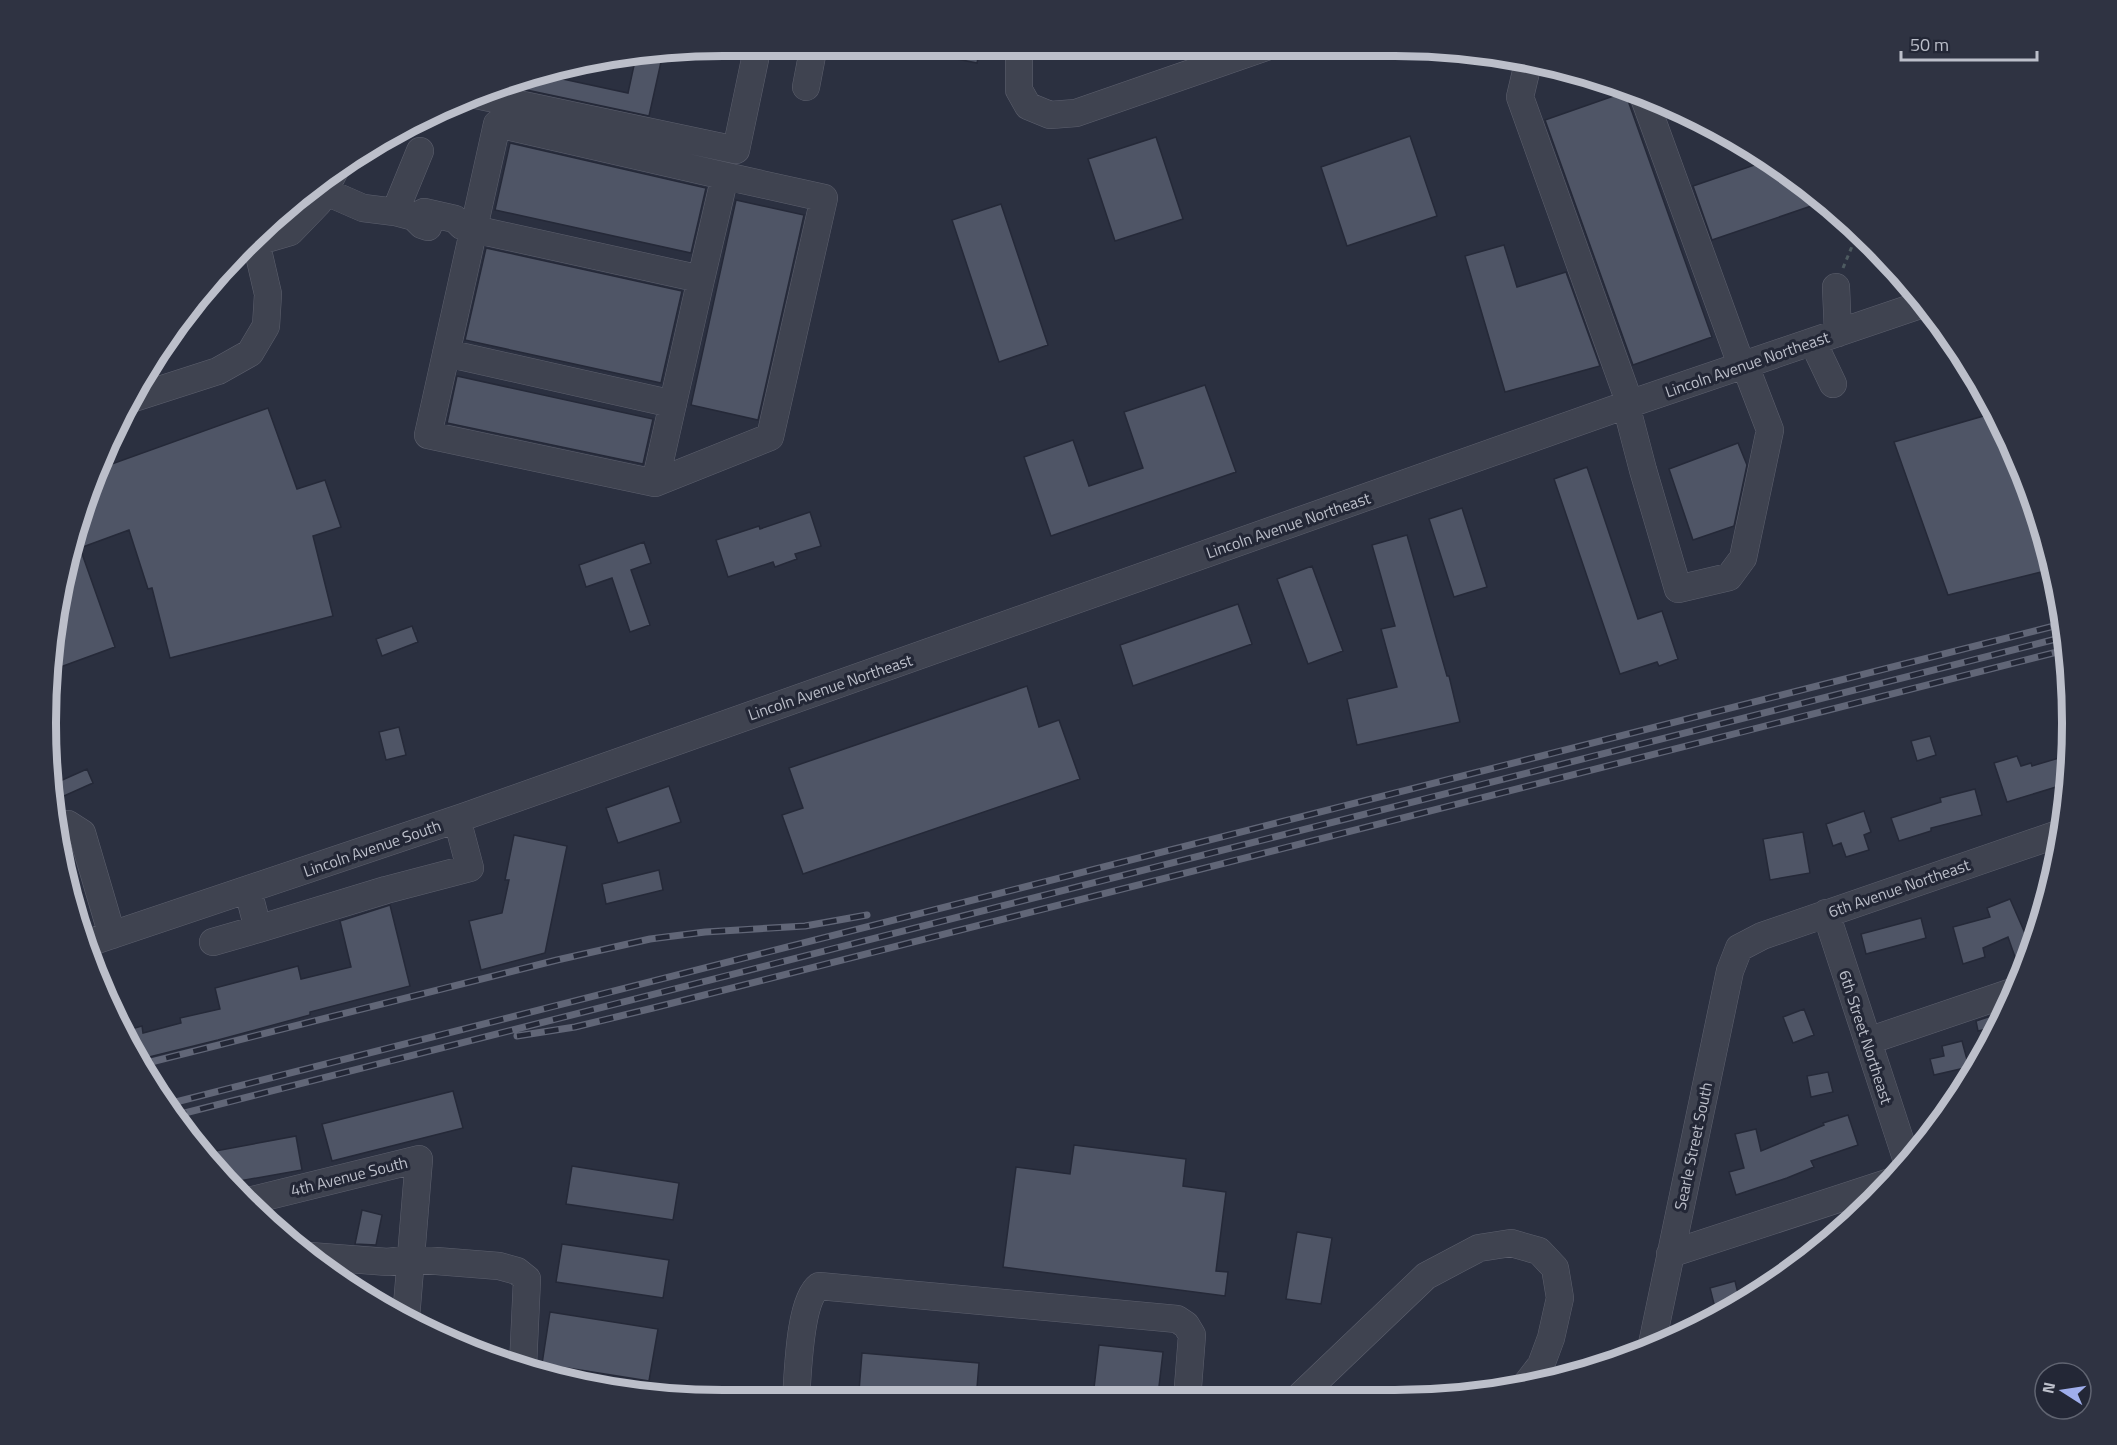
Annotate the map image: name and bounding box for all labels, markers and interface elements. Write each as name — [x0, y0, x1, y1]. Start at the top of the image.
scale bar — [1901, 24, 2038, 62]
text: 50 m — [1910, 31, 1949, 58]
street label: Lincoln Avenue Northeast — [1662, 324, 1833, 403]
street label: Lincoln Avenue Northeast — [1203, 485, 1374, 564]
street label: Lincoln Avenue Northeast — [745, 647, 916, 726]
street label: Lincoln Avenue South — [300, 813, 444, 883]
street label: 6th Avenue Northeast — [1825, 852, 1973, 923]
street label: 6th Street Northeast — [1833, 967, 1899, 1107]
street label: Searle Street South — [1668, 1080, 1718, 1212]
street label: 4th Avenue South — [288, 1150, 410, 1202]
north arrow — [2033, 1361, 2093, 1421]
text: N — [2035, 1380, 2061, 1396]

